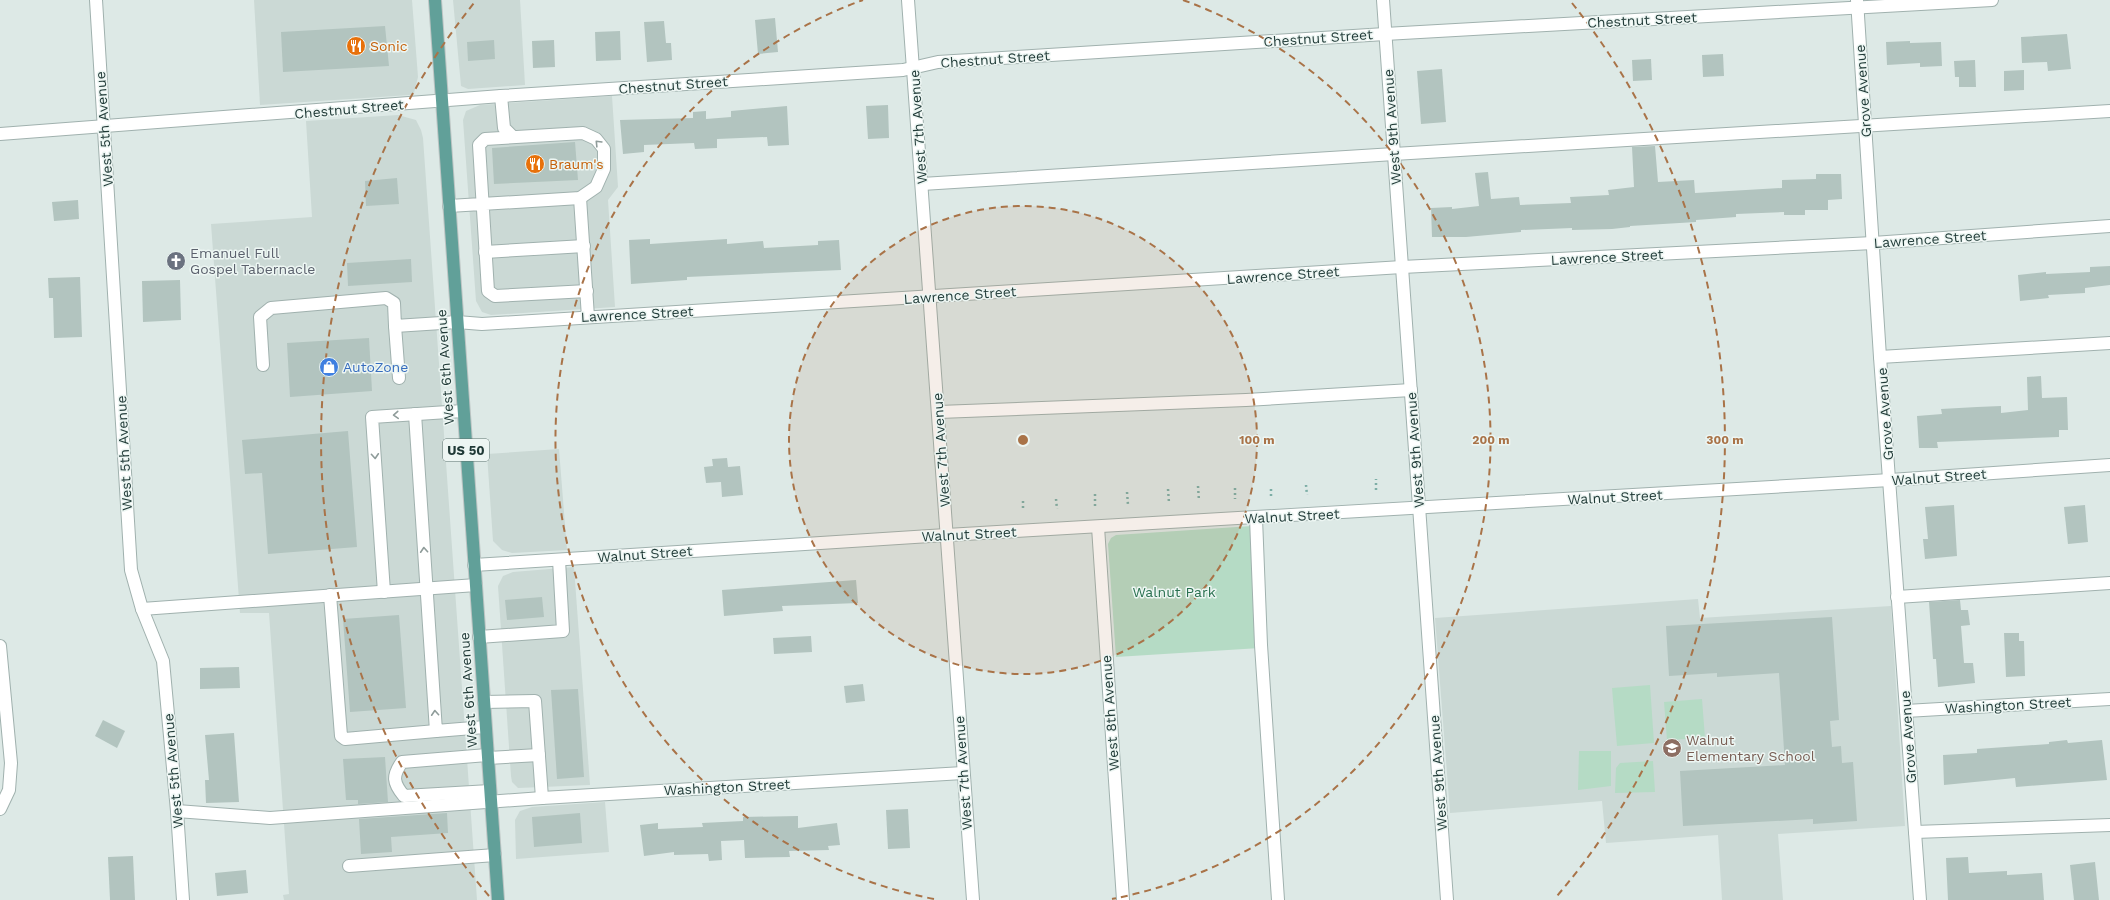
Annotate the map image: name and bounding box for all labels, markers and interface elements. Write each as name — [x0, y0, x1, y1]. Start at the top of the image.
street label: Chestnut Street — [1587, 9, 1697, 31]
street label: Chestnut Street — [1263, 26, 1373, 50]
restaurant icon: Sonic — [345, 35, 367, 57]
place label: Sonic — [370, 38, 408, 54]
street label: Grove Avenue — [1852, 44, 1874, 138]
street label: Chestnut Street — [940, 47, 1050, 71]
street label: West 7th Avenue — [906, 69, 930, 185]
street label: West 9th Avenue — [1380, 69, 1404, 185]
street label: West 5th Avenue — [92, 71, 116, 187]
street label: Chestnut Street — [618, 73, 728, 97]
street label: Chestnut Street — [294, 96, 404, 122]
one-way arrow — [595, 140, 603, 148]
restaurant icon: Braum's — [524, 153, 546, 175]
place label: Braum's — [549, 156, 604, 172]
street label: Lawrence Street — [1873, 227, 1987, 251]
place label: Emanuel Full Gospel Tabernacle — [190, 245, 315, 277]
street label: Lawrence Street — [1550, 246, 1664, 268]
church icon: Emanuel Full Gospel Tabernacle — [165, 250, 187, 272]
street label: Lawrence Street — [1226, 263, 1340, 287]
street label: Lawrence Street — [903, 283, 1017, 307]
street label: Lawrence Street — [580, 303, 694, 325]
street label: West 6th Avenue — [433, 309, 457, 425]
shop icon: AutoZone — [318, 356, 340, 378]
place label: AutoZone — [343, 359, 408, 375]
street label: Grove Avenue — [1874, 367, 1896, 461]
street label: West 7th Avenue — [929, 392, 953, 508]
street label: West 9th Avenue — [1403, 392, 1427, 508]
street label: West 5th Avenue — [113, 395, 135, 511]
one-way arrow — [393, 411, 399, 420]
centre of rings — [1016, 433, 1030, 447]
text: 100 m — [1239, 433, 1275, 447]
text: 200 m — [1472, 433, 1510, 447]
text: 300 m — [1706, 433, 1744, 447]
road number: US 50 — [443, 439, 489, 461]
one-way arrow — [370, 453, 379, 459]
street label: Walnut Street — [1891, 466, 1987, 488]
street label: Walnut Street — [1567, 487, 1663, 507]
street label: Walnut Street — [1244, 506, 1340, 526]
street label: Walnut Street — [921, 524, 1017, 544]
street label: Walnut Street — [597, 543, 693, 565]
one-way arrow — [420, 547, 429, 553]
park label: Walnut Park — [1132, 584, 1216, 600]
street label: West 6th Avenue — [456, 632, 480, 748]
street label: West 8th Avenue — [1098, 655, 1122, 771]
street label: Grove Avenue — [1897, 690, 1919, 784]
street label: Washington Street — [1944, 694, 2072, 716]
one-way arrow — [431, 710, 439, 716]
street label: West 5th Avenue — [160, 713, 186, 829]
street label: West 7th Avenue — [951, 715, 975, 831]
street label: West 9th Avenue — [1426, 715, 1450, 831]
place label: Walnut Elementary School — [1686, 732, 1816, 764]
school or university icon: Walnut Elementary School — [1661, 737, 1683, 759]
street label: Washington Street — [663, 776, 791, 798]

